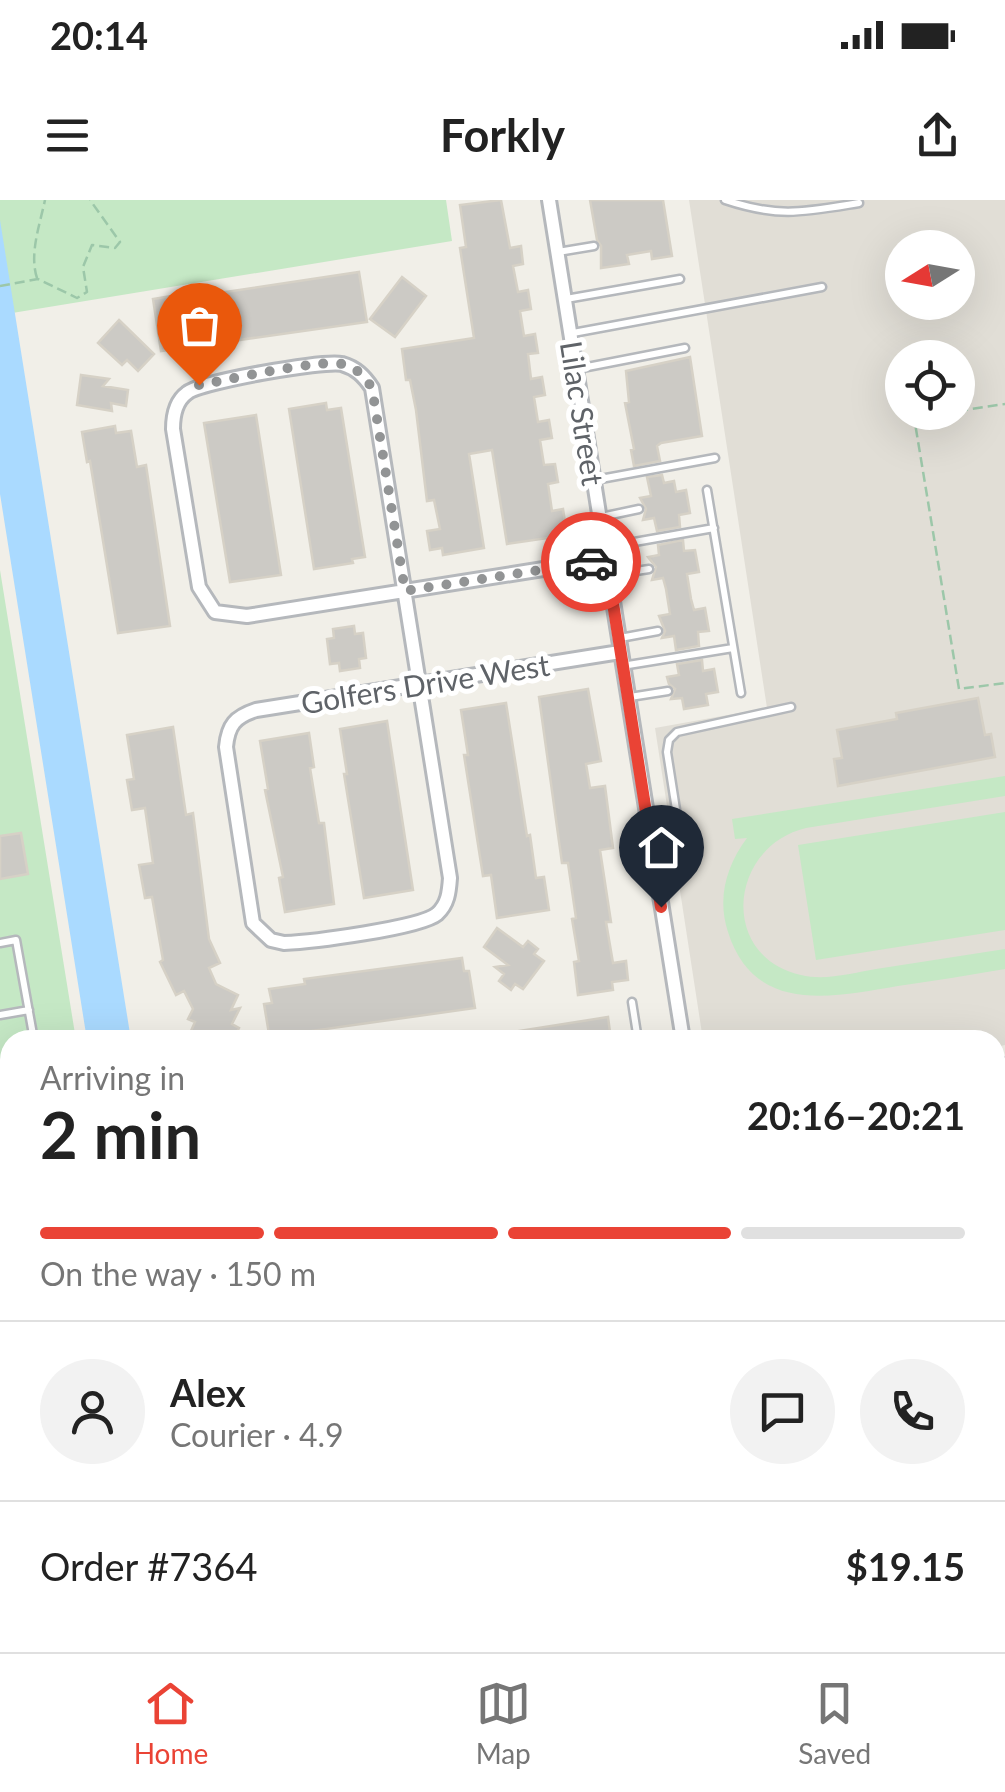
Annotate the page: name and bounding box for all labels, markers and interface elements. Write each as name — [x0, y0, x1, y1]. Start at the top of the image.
text: 20:14 — [50, 12, 148, 58]
icon: menu — [40, 108, 95, 163]
text: Forkly — [440, 108, 565, 162]
icon: share — [910, 108, 965, 163]
north arrow — [885, 230, 975, 320]
map controls — [885, 230, 975, 430]
pin — [157, 283, 242, 386]
icon: bag — [172, 298, 227, 353]
street label: Lilac Street — [554, 338, 612, 488]
button: locate — [885, 340, 975, 430]
courier — [541, 512, 641, 612]
icon: car — [564, 535, 619, 590]
street label: Golfers Drive West — [298, 646, 552, 720]
pin — [619, 805, 704, 908]
icon: home — [634, 820, 689, 875]
text: Arriving in — [40, 1058, 185, 1097]
text: 20:16–20:21 — [747, 1092, 965, 1138]
text: 2 min — [40, 1095, 201, 1173]
text: On the way · 150 m — [40, 1254, 316, 1293]
button: person — [40, 1359, 145, 1464]
button: chat — [730, 1359, 835, 1464]
button: phone — [860, 1359, 965, 1464]
text: Alex — [170, 1369, 246, 1415]
text: Courier · 4.9 — [170, 1415, 344, 1454]
text: Order #7364 — [40, 1543, 257, 1589]
text: $19.15 — [846, 1543, 965, 1589]
tab: Home — [134, 1676, 208, 1770]
tab: Map — [476, 1676, 531, 1770]
tab: Saved — [798, 1676, 871, 1770]

